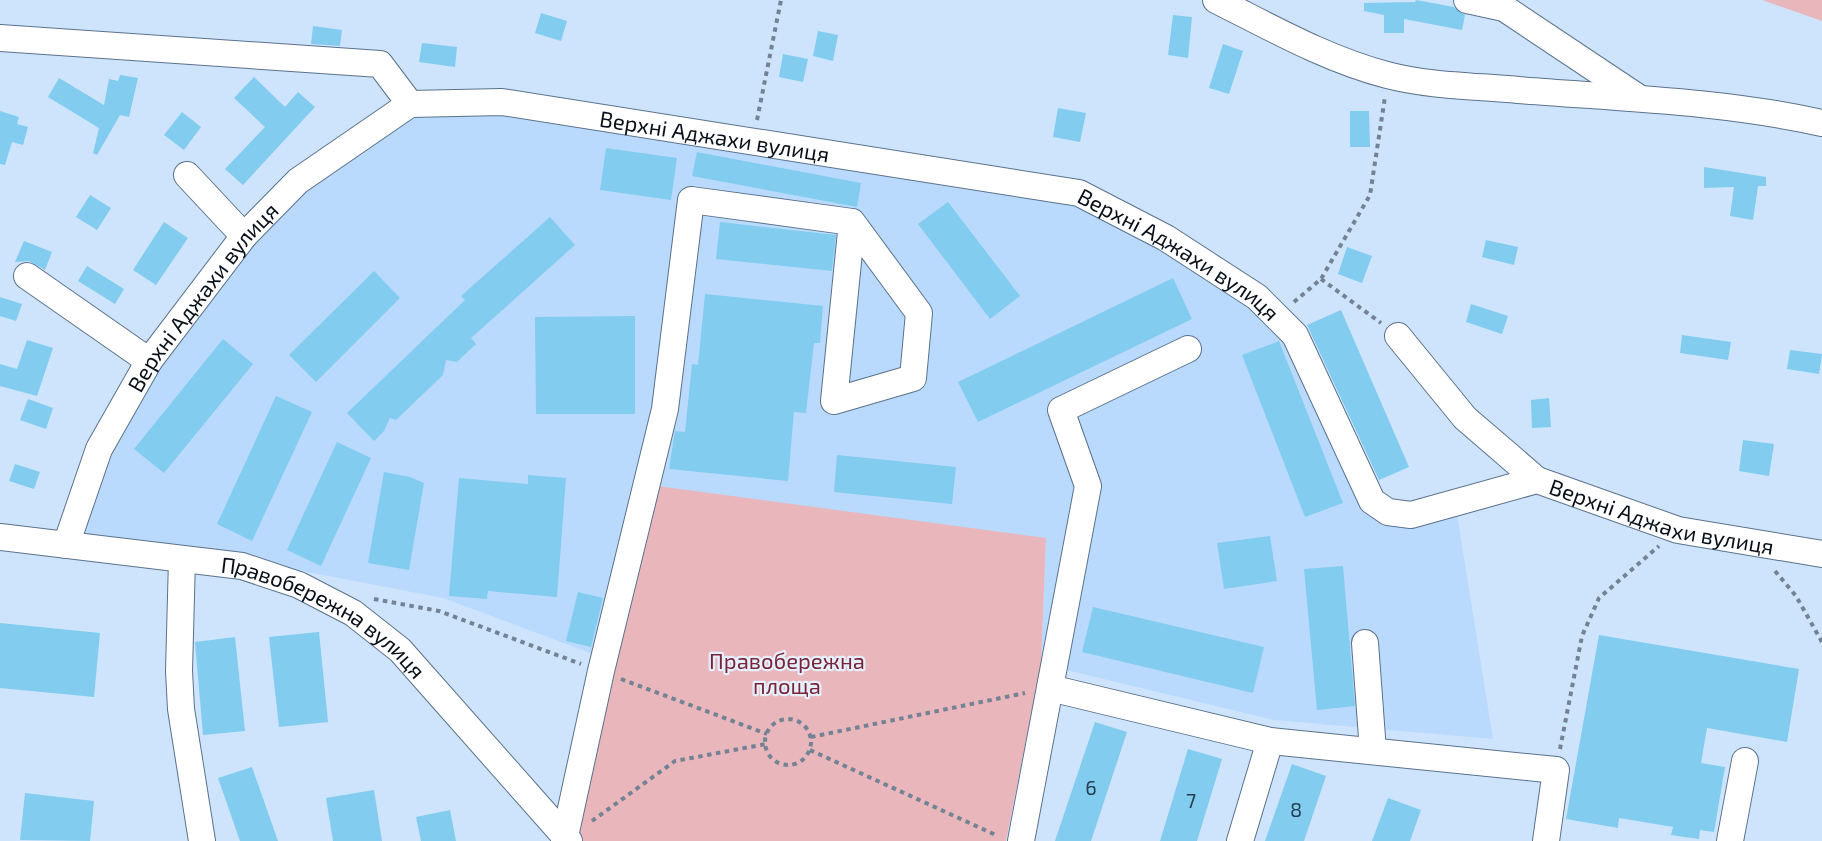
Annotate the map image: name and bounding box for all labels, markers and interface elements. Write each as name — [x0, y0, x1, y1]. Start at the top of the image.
street label: Верхні Аджахи вулиця — [598, 105, 831, 166]
street label: Верхні Аджахи вулиця — [1074, 182, 1285, 325]
street label: Верхні Аджахи вулиця — [121, 197, 283, 396]
street label: Верхні Аджахи вулиця — [1546, 473, 1776, 559]
street label: Правобережна вулиця — [220, 551, 431, 683]
park label: Правобережна площа — [709, 647, 865, 698]
house number: 6 — [1085, 775, 1097, 799]
house number: 7 — [1186, 788, 1196, 812]
house number: 8 — [1290, 797, 1302, 821]

